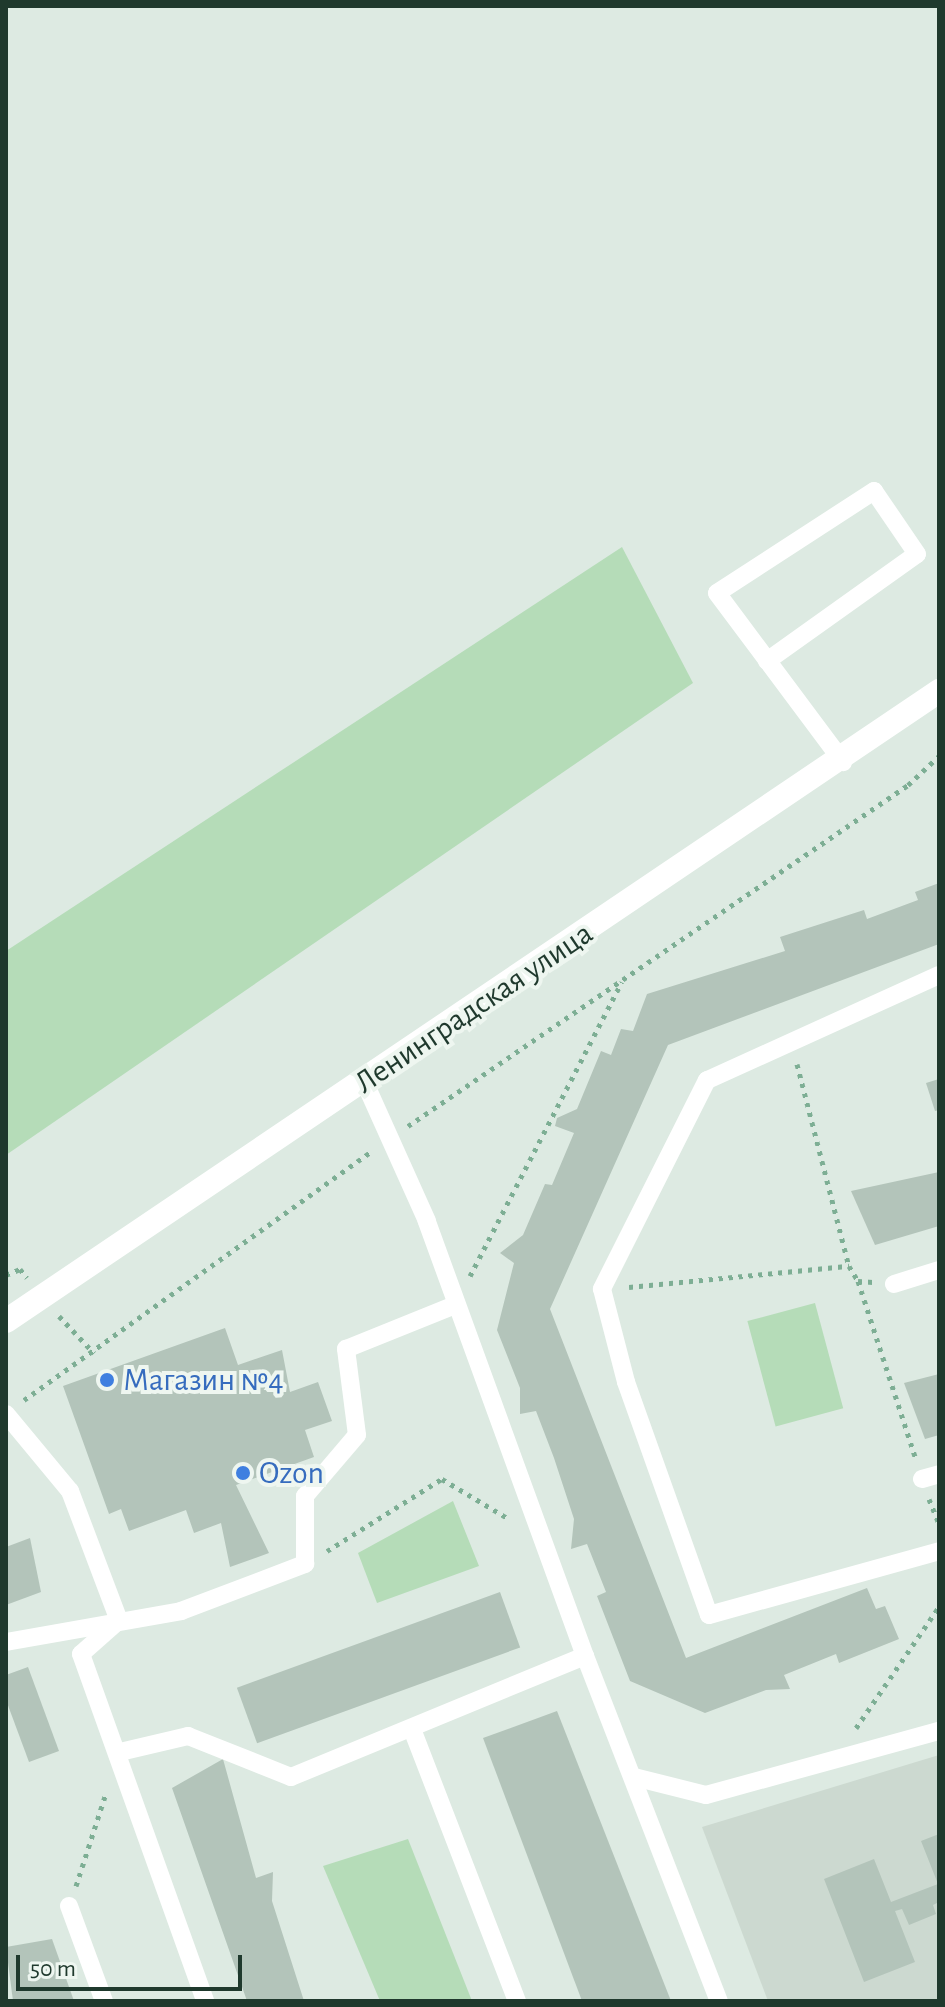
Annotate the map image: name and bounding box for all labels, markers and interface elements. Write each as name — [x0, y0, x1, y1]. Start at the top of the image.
street label: Ленинградская улица — [348, 914, 600, 1102]
place label: Магазин №4 — [123, 1361, 284, 1399]
marker: Магазин №4 — [98, 1371, 116, 1389]
place label: Ozon — [259, 1454, 324, 1492]
marker: Ozon — [234, 1464, 252, 1482]
scale bar — [20, 1939, 246, 1989]
text: 50 m — [30, 1957, 76, 1981]

